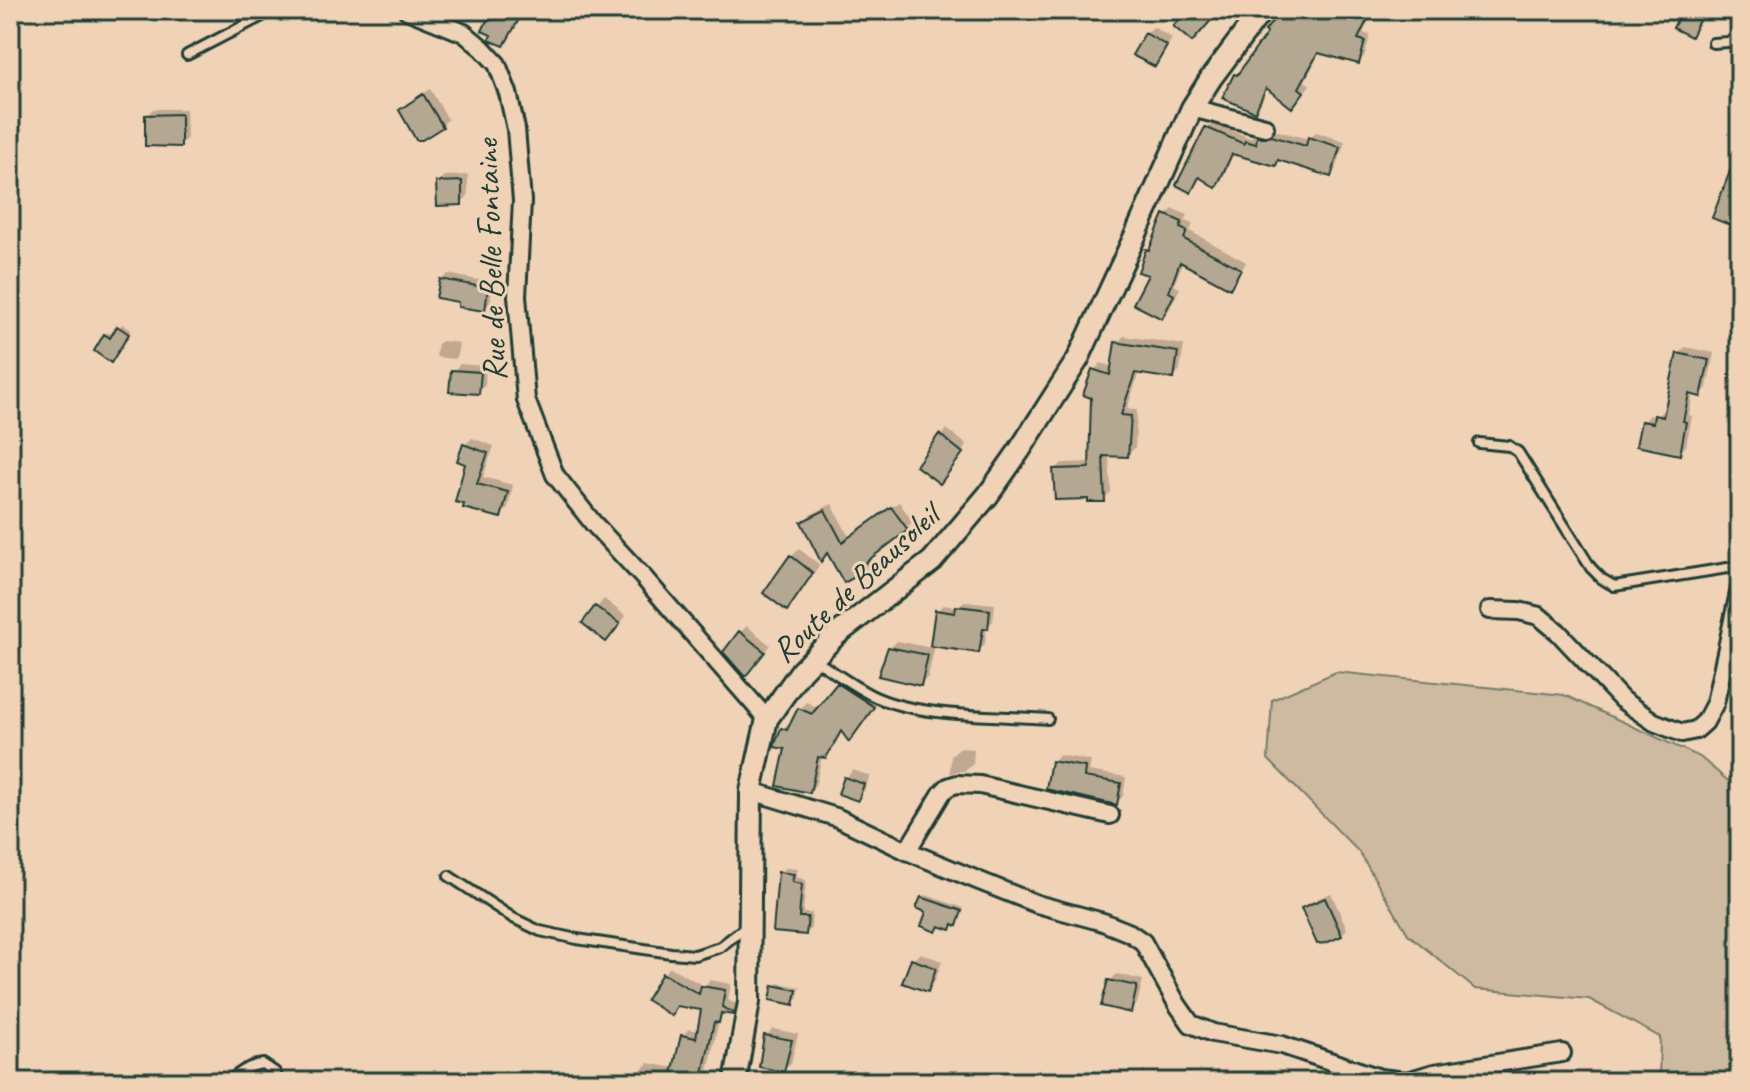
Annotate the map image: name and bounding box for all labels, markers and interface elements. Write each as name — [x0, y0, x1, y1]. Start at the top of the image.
street label: Rue de Belle Fontaine — [464, 136, 516, 382]
street label: Route de Beausoleil — [762, 490, 952, 672]

